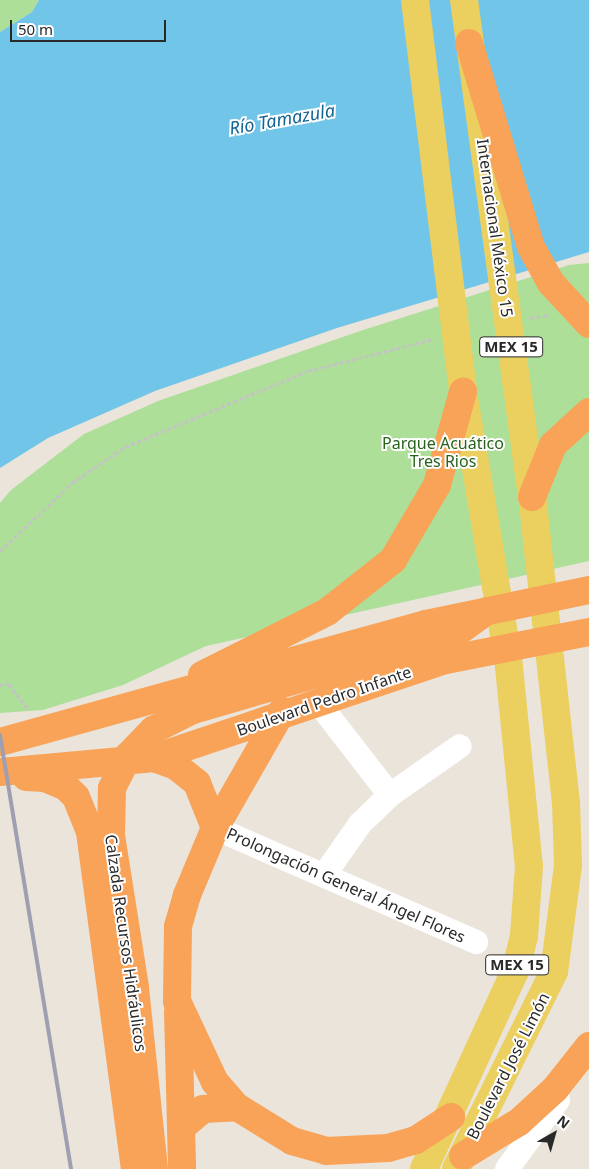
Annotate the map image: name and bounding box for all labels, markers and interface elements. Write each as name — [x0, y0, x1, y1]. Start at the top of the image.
scale bar — [12, 10, 169, 42]
text: 50 m — [18, 19, 53, 39]
water label: Río Tamazula — [228, 99, 336, 139]
street label: Internacional México 15 — [473, 138, 517, 318]
road number: MEX 15 — [478, 334, 544, 360]
park label: Parque Acuático Tres Rios — [382, 433, 504, 471]
street label: Boulevard Pedro Infante — [234, 662, 414, 740]
street label: Prolongación General Ángel Flores — [224, 824, 468, 946]
street label: Calzada Recursos Hidráulicos — [101, 833, 151, 1053]
road number: MEX 15 — [484, 952, 550, 978]
street label: Boulevard José Limón — [463, 989, 553, 1143]
north arrow — [529, 1109, 579, 1159]
text: N — [553, 1111, 574, 1133]

